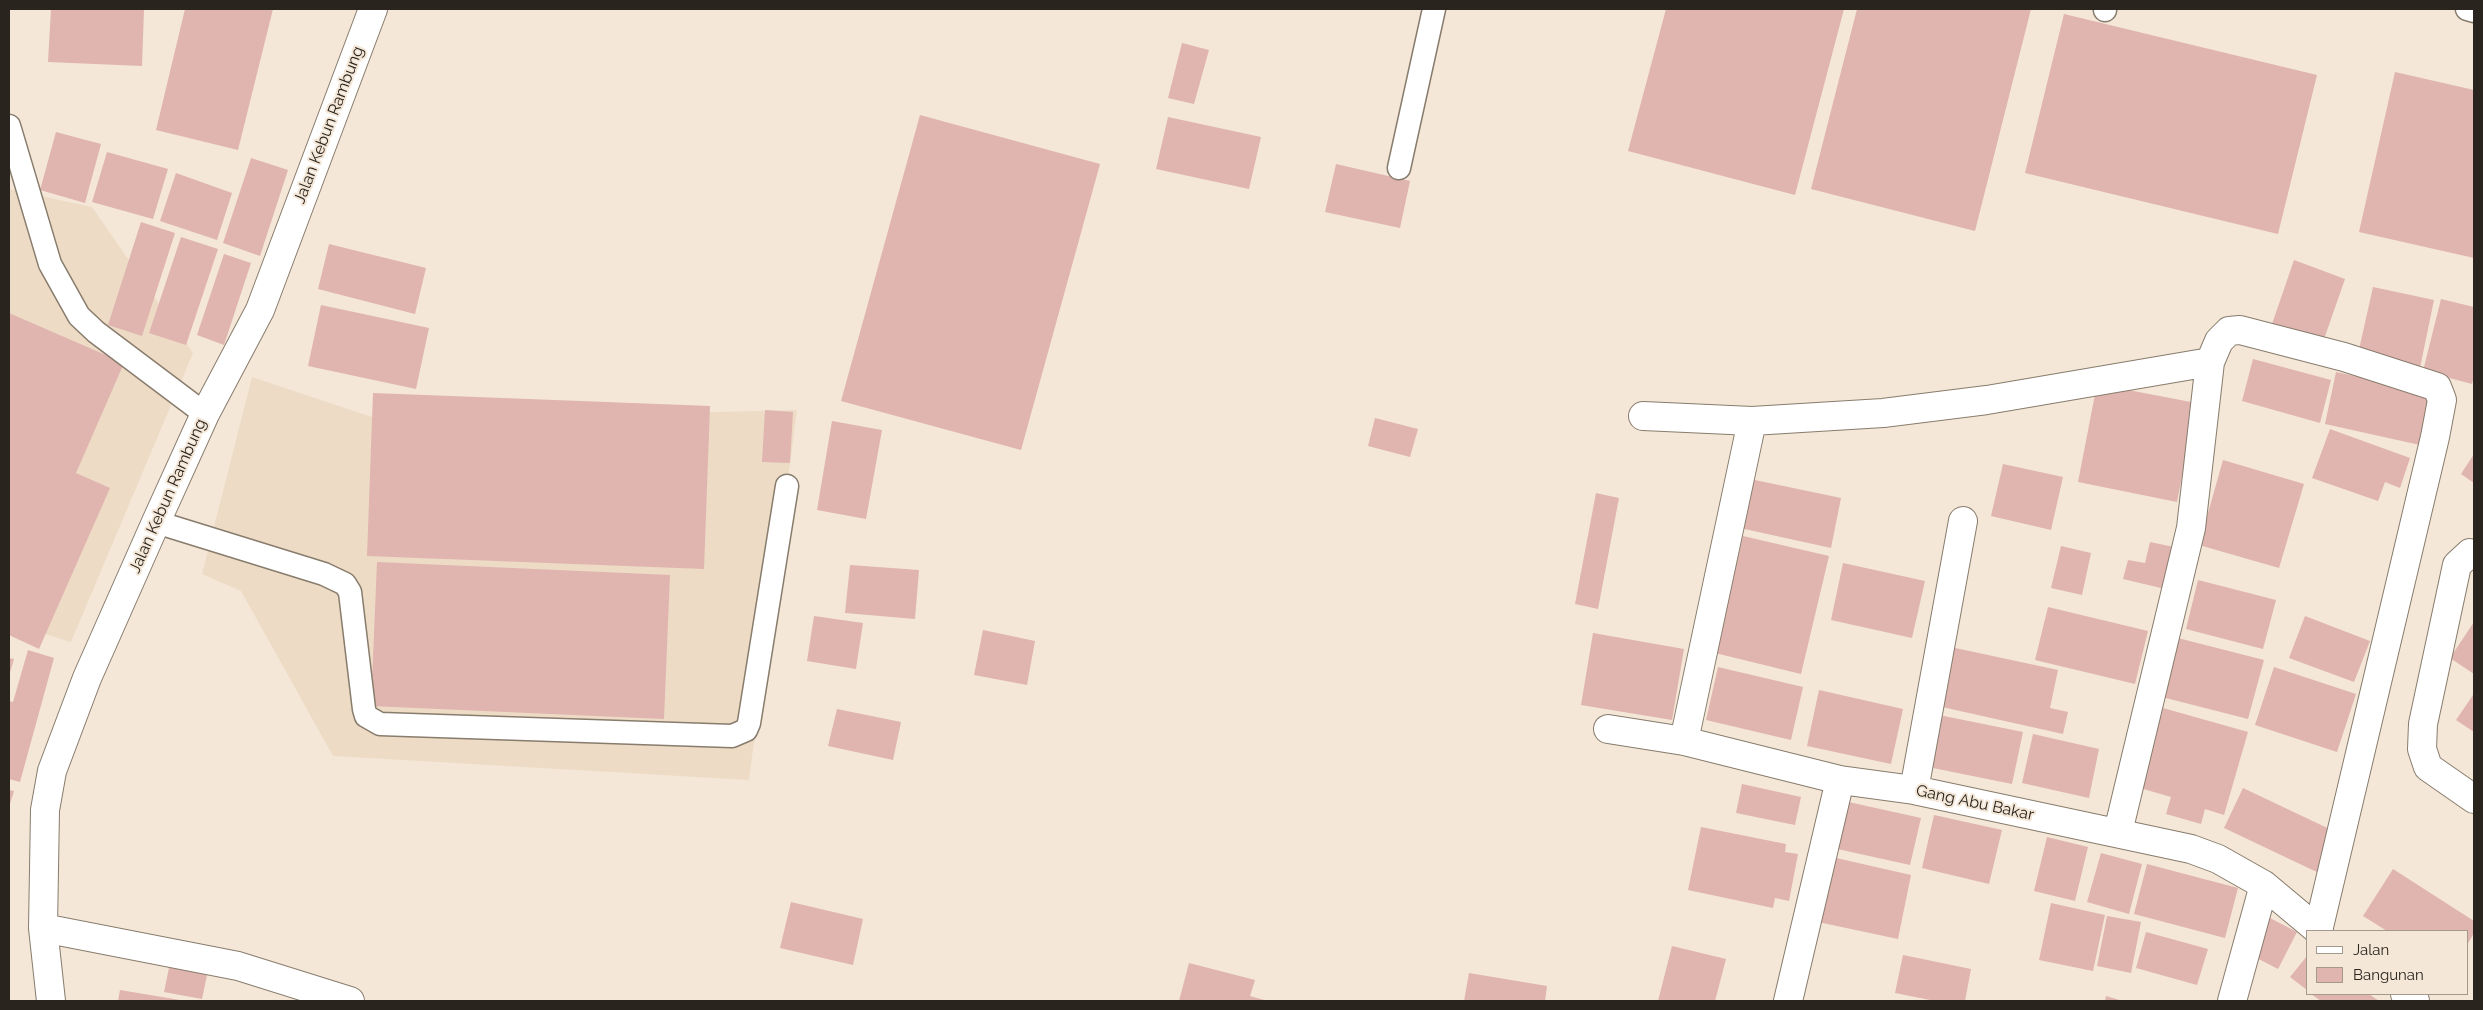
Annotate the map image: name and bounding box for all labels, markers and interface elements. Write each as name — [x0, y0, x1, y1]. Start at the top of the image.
street label: Jalan Kebun Rambung — [290, 44, 368, 206]
street label: Jalan Kebun Rambung — [125, 416, 211, 576]
street label: Gang Abu Bakar — [1914, 781, 2036, 825]
legend — [2306, 930, 2468, 995]
text: Jalan — [2353, 941, 2389, 959]
text: Bangunan — [2353, 966, 2424, 984]

